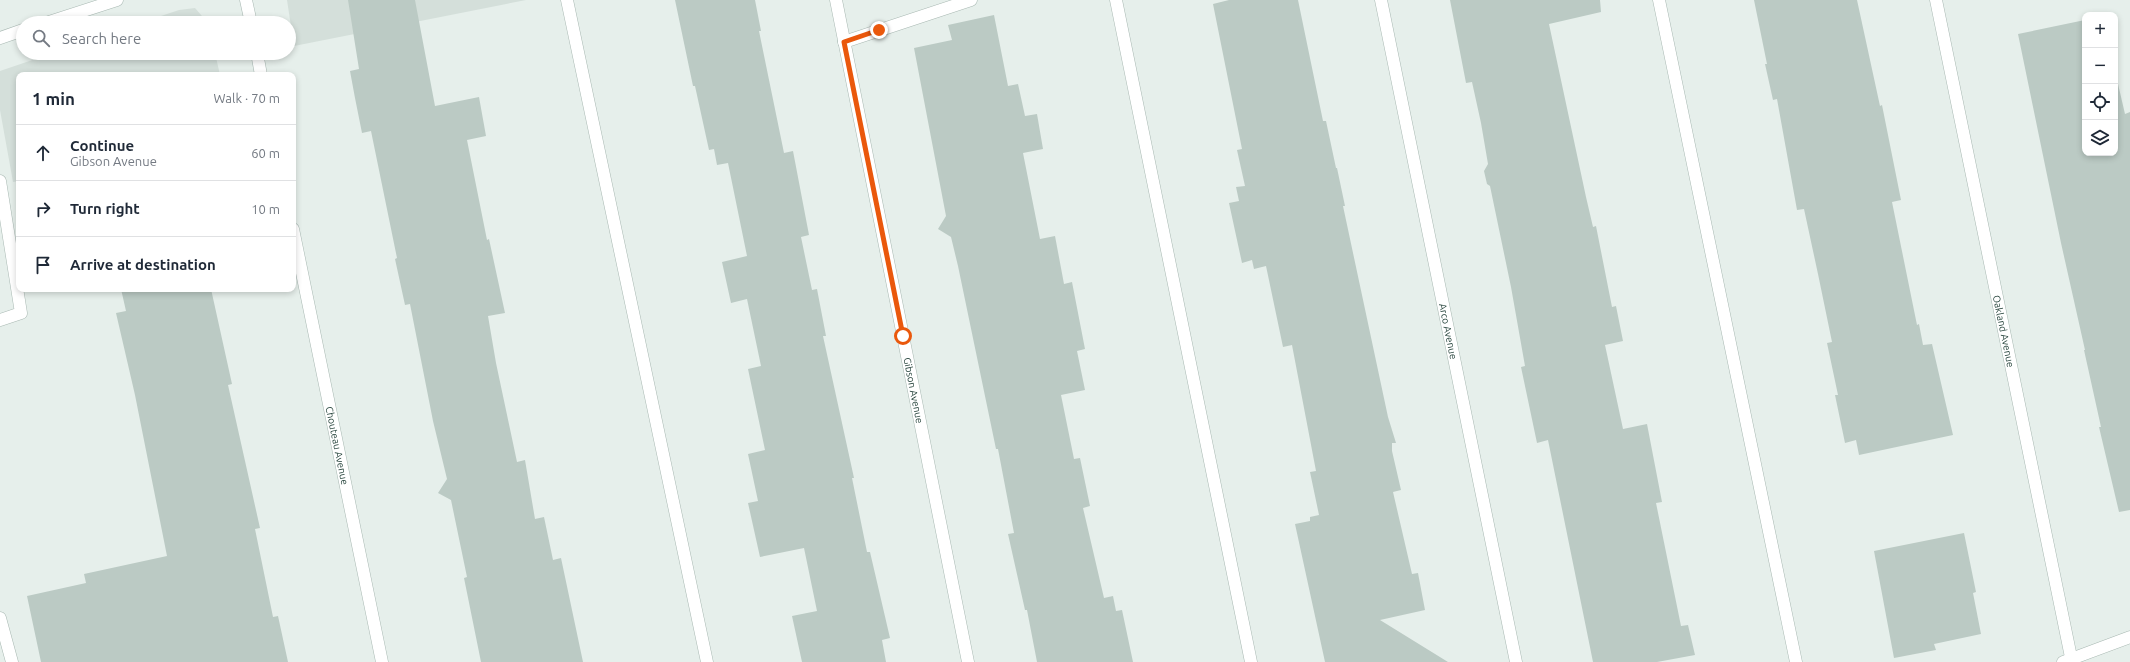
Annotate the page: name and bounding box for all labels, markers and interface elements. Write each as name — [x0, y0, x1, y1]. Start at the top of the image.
map controls — [2082, 12, 2118, 156]
button: + — [2082, 12, 2118, 48]
search box — [16, 16, 296, 60]
route end — [870, 21, 888, 39]
icon: search — [30, 27, 52, 49]
text: Search here — [62, 30, 141, 47]
button: − — [2082, 48, 2118, 84]
button: locate — [2082, 84, 2118, 120]
text: 1 min — [32, 89, 75, 108]
text: Walk · 70 m — [214, 91, 280, 105]
button: layers — [2082, 120, 2118, 156]
text: Continue — [70, 137, 134, 154]
icon: ahead — [32, 142, 54, 164]
text: 60 m — [251, 146, 280, 160]
text: Gibson Avenue — [70, 154, 157, 168]
icon: right — [32, 198, 54, 220]
text: Turn right — [70, 200, 140, 217]
text: 10 m — [251, 202, 280, 216]
icon: arrive — [32, 254, 54, 276]
text: Arrive at destination — [70, 256, 216, 273]
street label: Oakland Avenue — [1991, 294, 2016, 368]
street label: Arco Avenue — [1437, 302, 1459, 360]
route start — [894, 327, 912, 345]
street label: Gibson Avenue — [901, 357, 925, 424]
street label: Chouteau Avenue — [324, 405, 350, 486]

